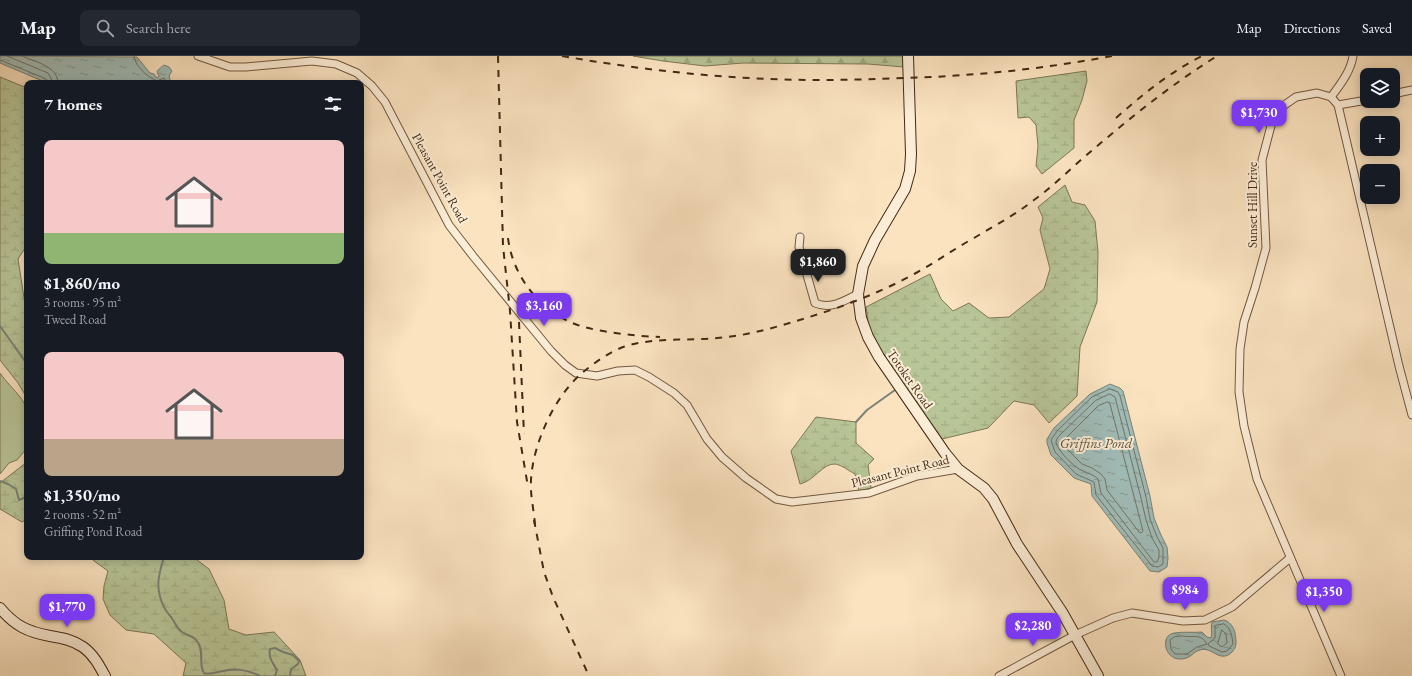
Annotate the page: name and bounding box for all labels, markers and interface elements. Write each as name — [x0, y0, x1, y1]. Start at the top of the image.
search box — [80, 10, 360, 46]
text: Map — [20, 15, 56, 40]
icon: search — [94, 17, 116, 39]
text: Search here — [126, 18, 191, 37]
text: Map — [1236, 19, 1262, 37]
text: Directions — [1284, 19, 1340, 37]
text: Saved — [1362, 19, 1392, 37]
map controls — [1360, 68, 1400, 204]
button: layers — [1360, 68, 1400, 108]
text: 7 homes — [44, 93, 102, 115]
icon: filters — [322, 93, 344, 115]
pin: $1,730 — [1226, 100, 1292, 134]
text: $1,730 — [1241, 104, 1277, 121]
button: + — [1360, 116, 1400, 156]
street label: Pleasant Point Road — [408, 130, 472, 226]
street label: Sunset Hill Drive — [1244, 162, 1261, 248]
button: − — [1360, 164, 1400, 204]
icon: home — [158, 166, 230, 238]
pin: $1,860 — [785, 249, 851, 283]
text: $1,860 — [800, 253, 836, 270]
text: $1,860/mo — [44, 272, 120, 294]
pin: $3,160 — [511, 293, 577, 327]
text: 3 rooms · 95 m² — [44, 294, 121, 311]
text: $3,160 — [526, 297, 562, 314]
text: Tweed Road — [44, 311, 106, 328]
street label: Totoket Road — [883, 346, 937, 413]
icon: home — [158, 378, 230, 450]
water label: Griffins Pond — [1060, 434, 1133, 452]
street label: Pleasant Point Road — [849, 451, 951, 491]
text: $1,350/mo — [44, 484, 120, 506]
text: 2 rooms · 52 m² — [44, 506, 121, 523]
text: Griffing Pond Road — [44, 523, 142, 540]
pin: $984 — [1161, 577, 1209, 611]
pin: $1,350 — [1291, 579, 1357, 613]
text: $984 — [1172, 581, 1198, 598]
text: $1,350 — [1306, 583, 1342, 600]
pin: $1,770 — [34, 594, 100, 628]
text: $1,770 — [49, 598, 85, 615]
pin: $2,280 — [1000, 613, 1066, 647]
text: $2,280 — [1015, 617, 1051, 634]

